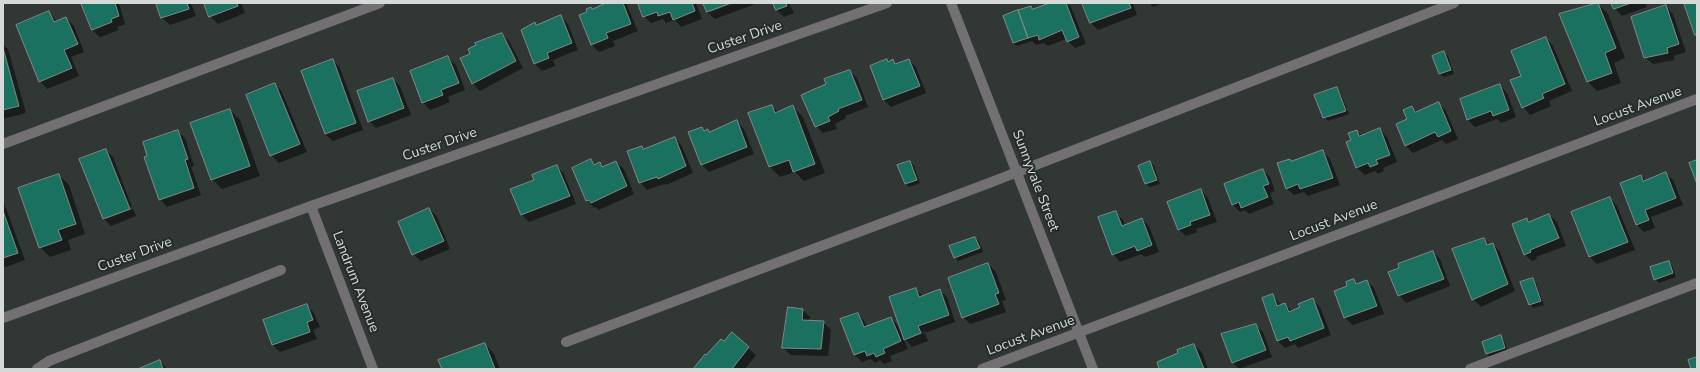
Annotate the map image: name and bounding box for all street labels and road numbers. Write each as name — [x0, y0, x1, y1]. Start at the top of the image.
street label: Custer Drive — [705, 17, 785, 59]
street label: Locust Avenue — [1592, 83, 1684, 131]
street label: Custer Drive — [400, 124, 480, 166]
street label: Sunnyvale Street — [1008, 128, 1062, 234]
street label: Locust Avenue — [1288, 197, 1380, 245]
street label: Landrum Avenue — [328, 229, 382, 335]
street label: Custer Drive — [96, 234, 174, 276]
street label: Locust Avenue — [985, 312, 1077, 360]

